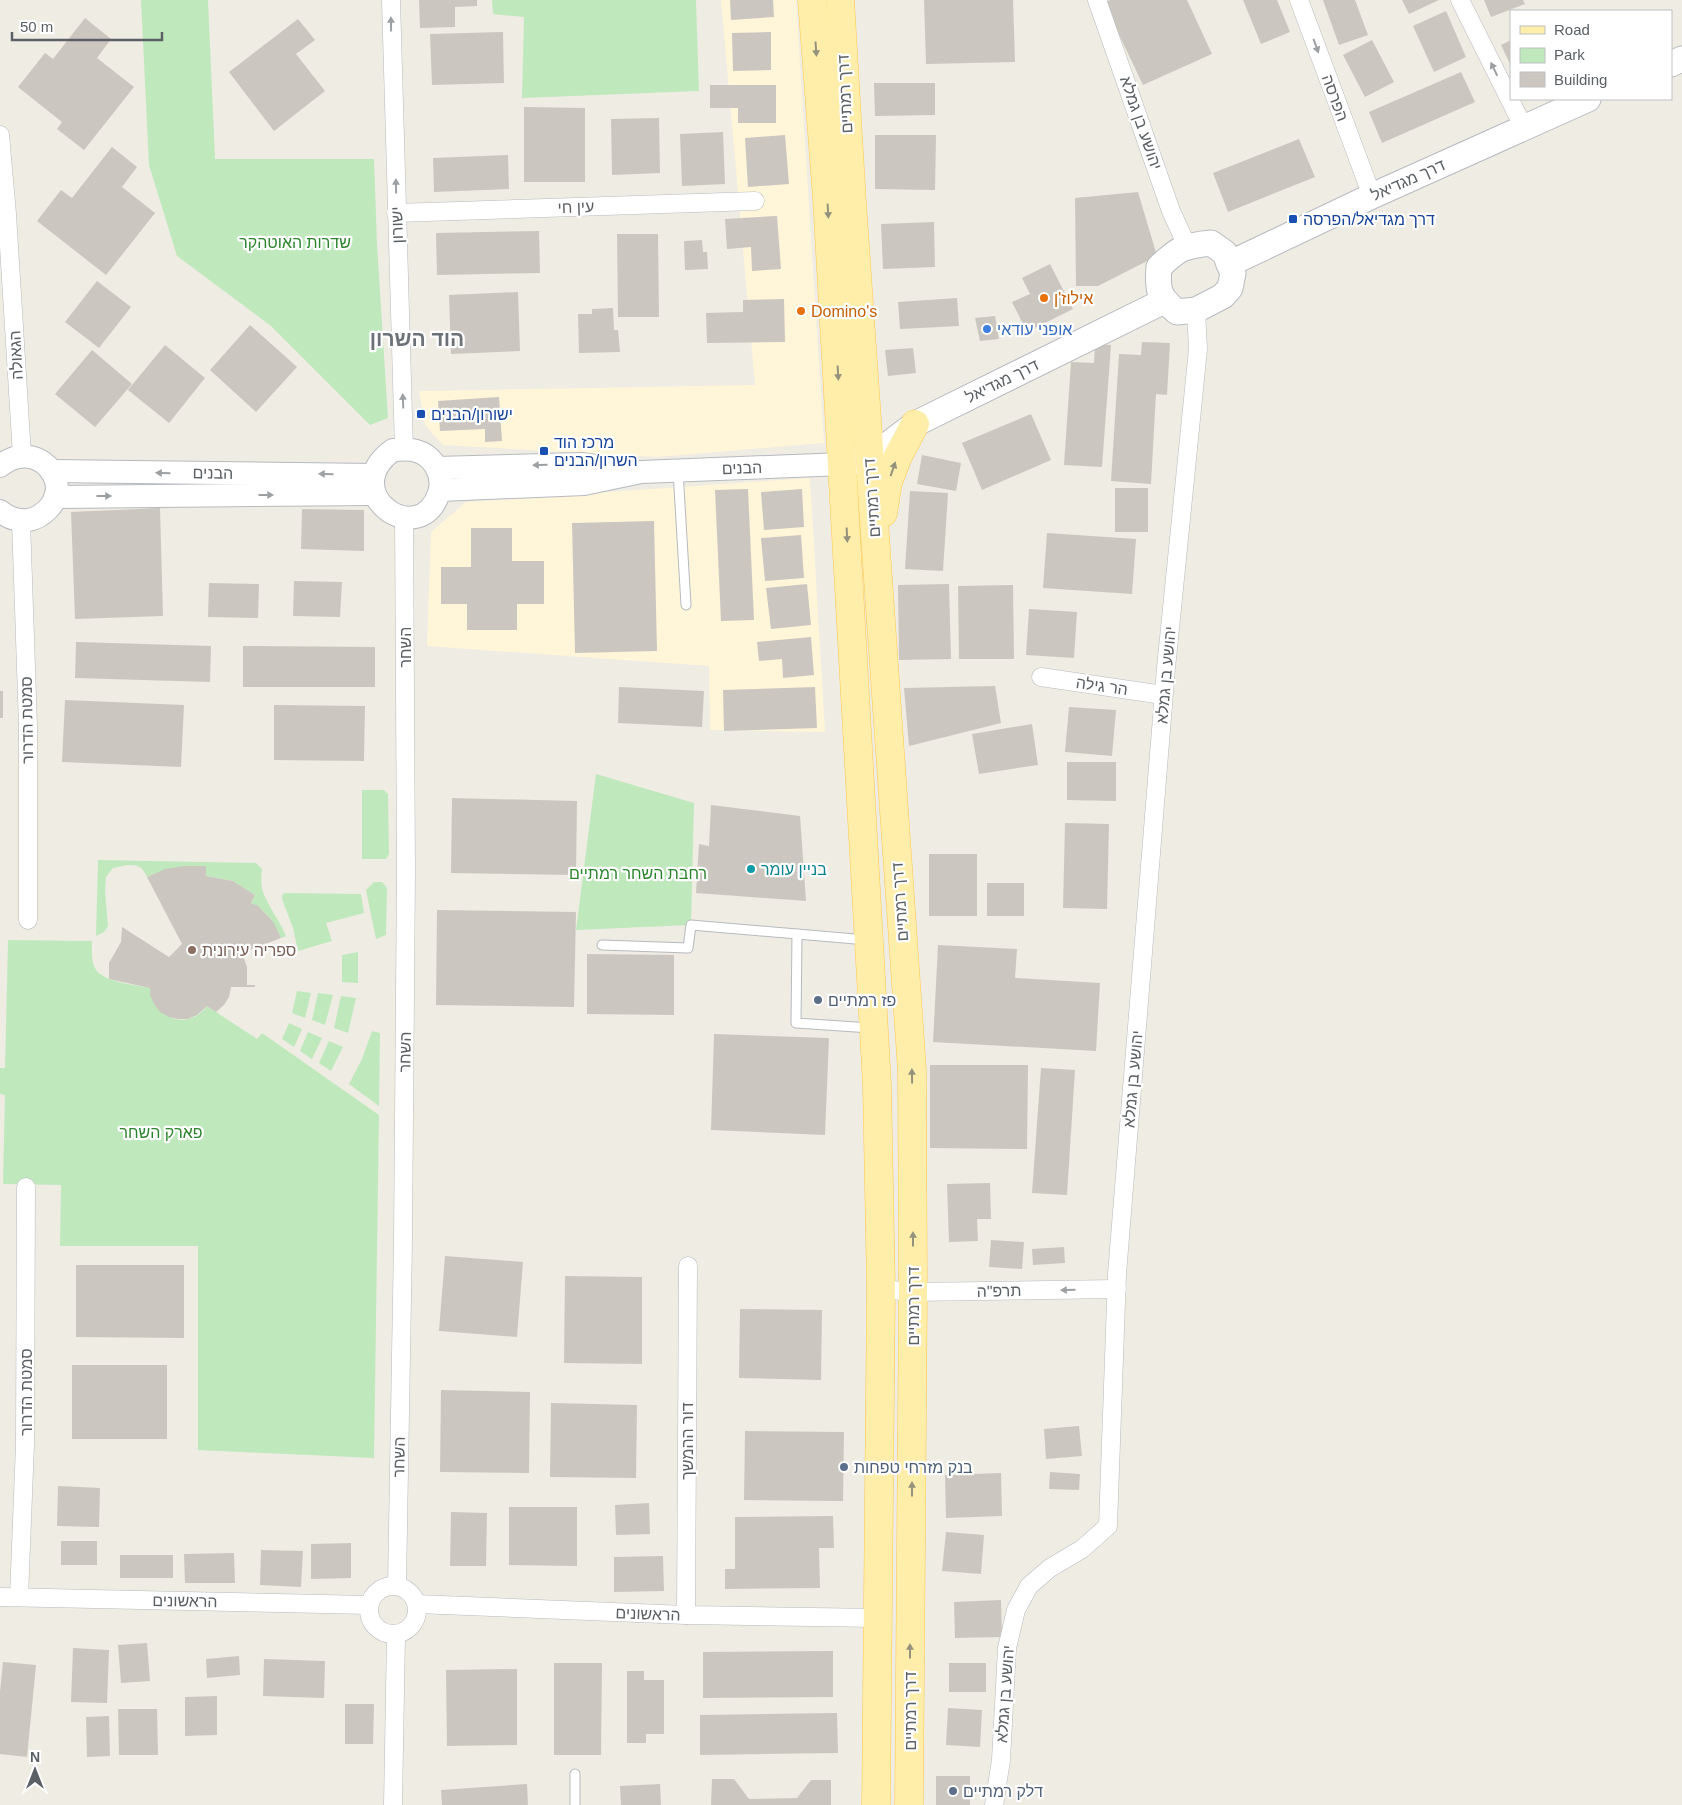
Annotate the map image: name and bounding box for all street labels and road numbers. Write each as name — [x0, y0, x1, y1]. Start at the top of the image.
street label: דרך רמתיים — [834, 54, 856, 134]
street label: הפרסה — [1319, 72, 1351, 124]
street label: יהושע בן גמלא — [1117, 74, 1165, 172]
street label: דרך מגדיאל — [1368, 156, 1448, 204]
street label: עין חי — [557, 198, 595, 216]
street label: ישורון — [388, 206, 406, 244]
street label: הגאולה — [6, 330, 26, 380]
street label: דרך מגדיאל — [963, 356, 1041, 406]
street label: דרך רמתיים — [861, 458, 883, 538]
street label: הבנים — [721, 459, 763, 477]
street label: הבנים — [193, 464, 233, 482]
street label: יהושע בן גמלא — [1153, 626, 1179, 724]
street label: השחר — [397, 627, 414, 667]
street label: הר גילה — [1075, 674, 1129, 698]
street label: סמטת הדרור — [18, 676, 36, 764]
street label: דרך רמתיים — [889, 862, 911, 942]
street label: יהושע בן גמלא — [1120, 1030, 1146, 1128]
street label: השחר — [396, 1031, 414, 1073]
street label: דרך רמתיים — [905, 1266, 922, 1345]
street label: תרפ"ה — [977, 1282, 1021, 1300]
street label: סמטת הדרור — [18, 1348, 35, 1436]
street label: דור ההמשך — [679, 1402, 696, 1480]
street label: השחר — [390, 1436, 408, 1478]
street label: הראשונים — [152, 1592, 218, 1610]
street label: הראשונים — [615, 1604, 681, 1624]
street label: יהושע בן גמלא — [993, 1645, 1017, 1743]
street label: דרך רמתיים — [902, 1671, 919, 1750]

